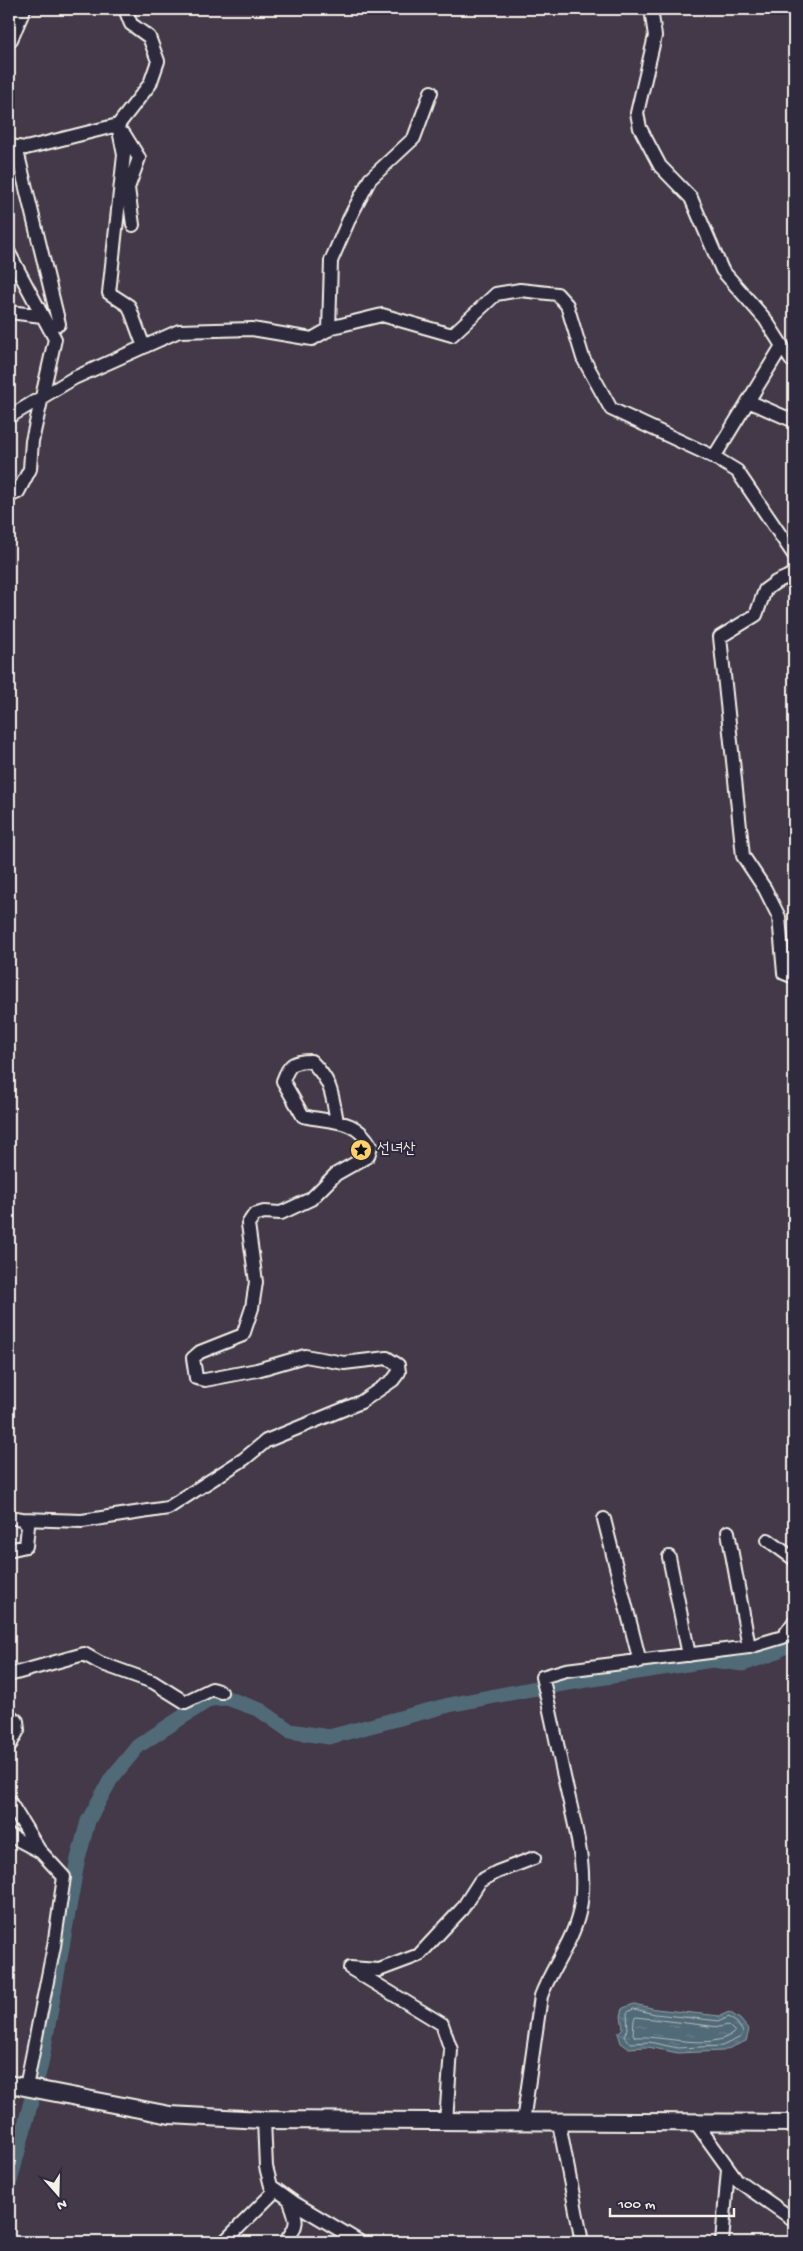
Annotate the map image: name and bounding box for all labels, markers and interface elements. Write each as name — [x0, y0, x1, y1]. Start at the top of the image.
place icon: 선녀산 — [349, 1138, 373, 1162]
place label: 선녀산 — [377, 1141, 416, 1160]
north arrow — [32, 2168, 82, 2218]
scale bar — [610, 2186, 734, 2218]
text: N — [54, 2194, 69, 2213]
text: 100 m — [617, 2196, 656, 2214]

